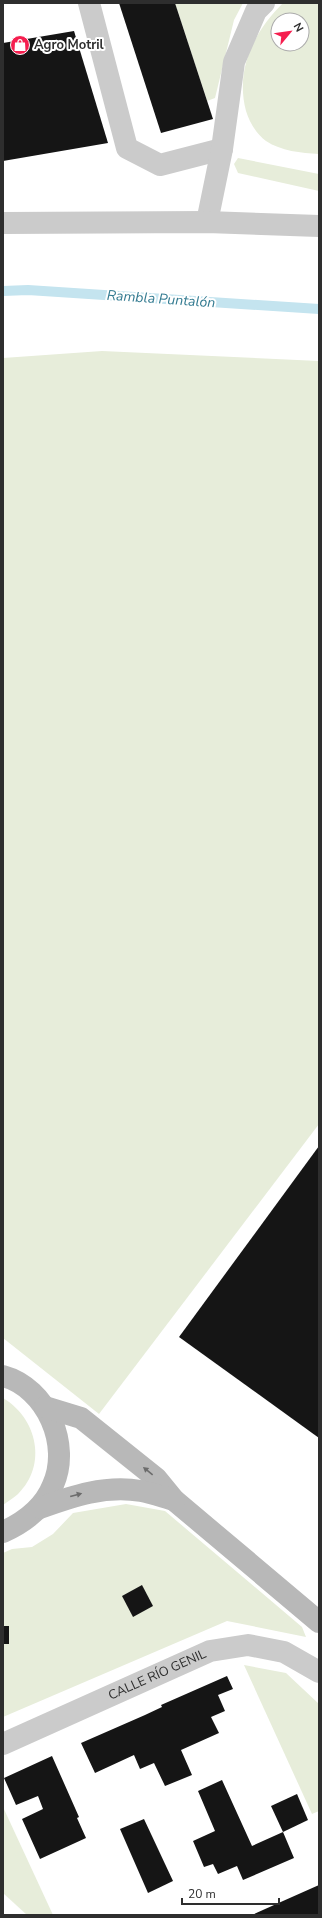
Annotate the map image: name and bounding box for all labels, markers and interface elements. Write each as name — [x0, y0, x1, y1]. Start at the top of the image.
north arrow — [270, 12, 310, 52]
text: N — [290, 20, 307, 35]
shop icon: Agro Motril — [9, 34, 31, 56]
place label: Agro Motril — [34, 36, 105, 54]
water label: Rambla Puntalón — [106, 286, 216, 312]
one-way arrow — [142, 1467, 153, 1476]
one-way arrow — [71, 1492, 83, 1498]
street label: CALLE RÍO GENIL — [105, 1645, 209, 1705]
scale bar — [182, 1880, 279, 1906]
text: 20 m — [188, 1886, 216, 1902]

